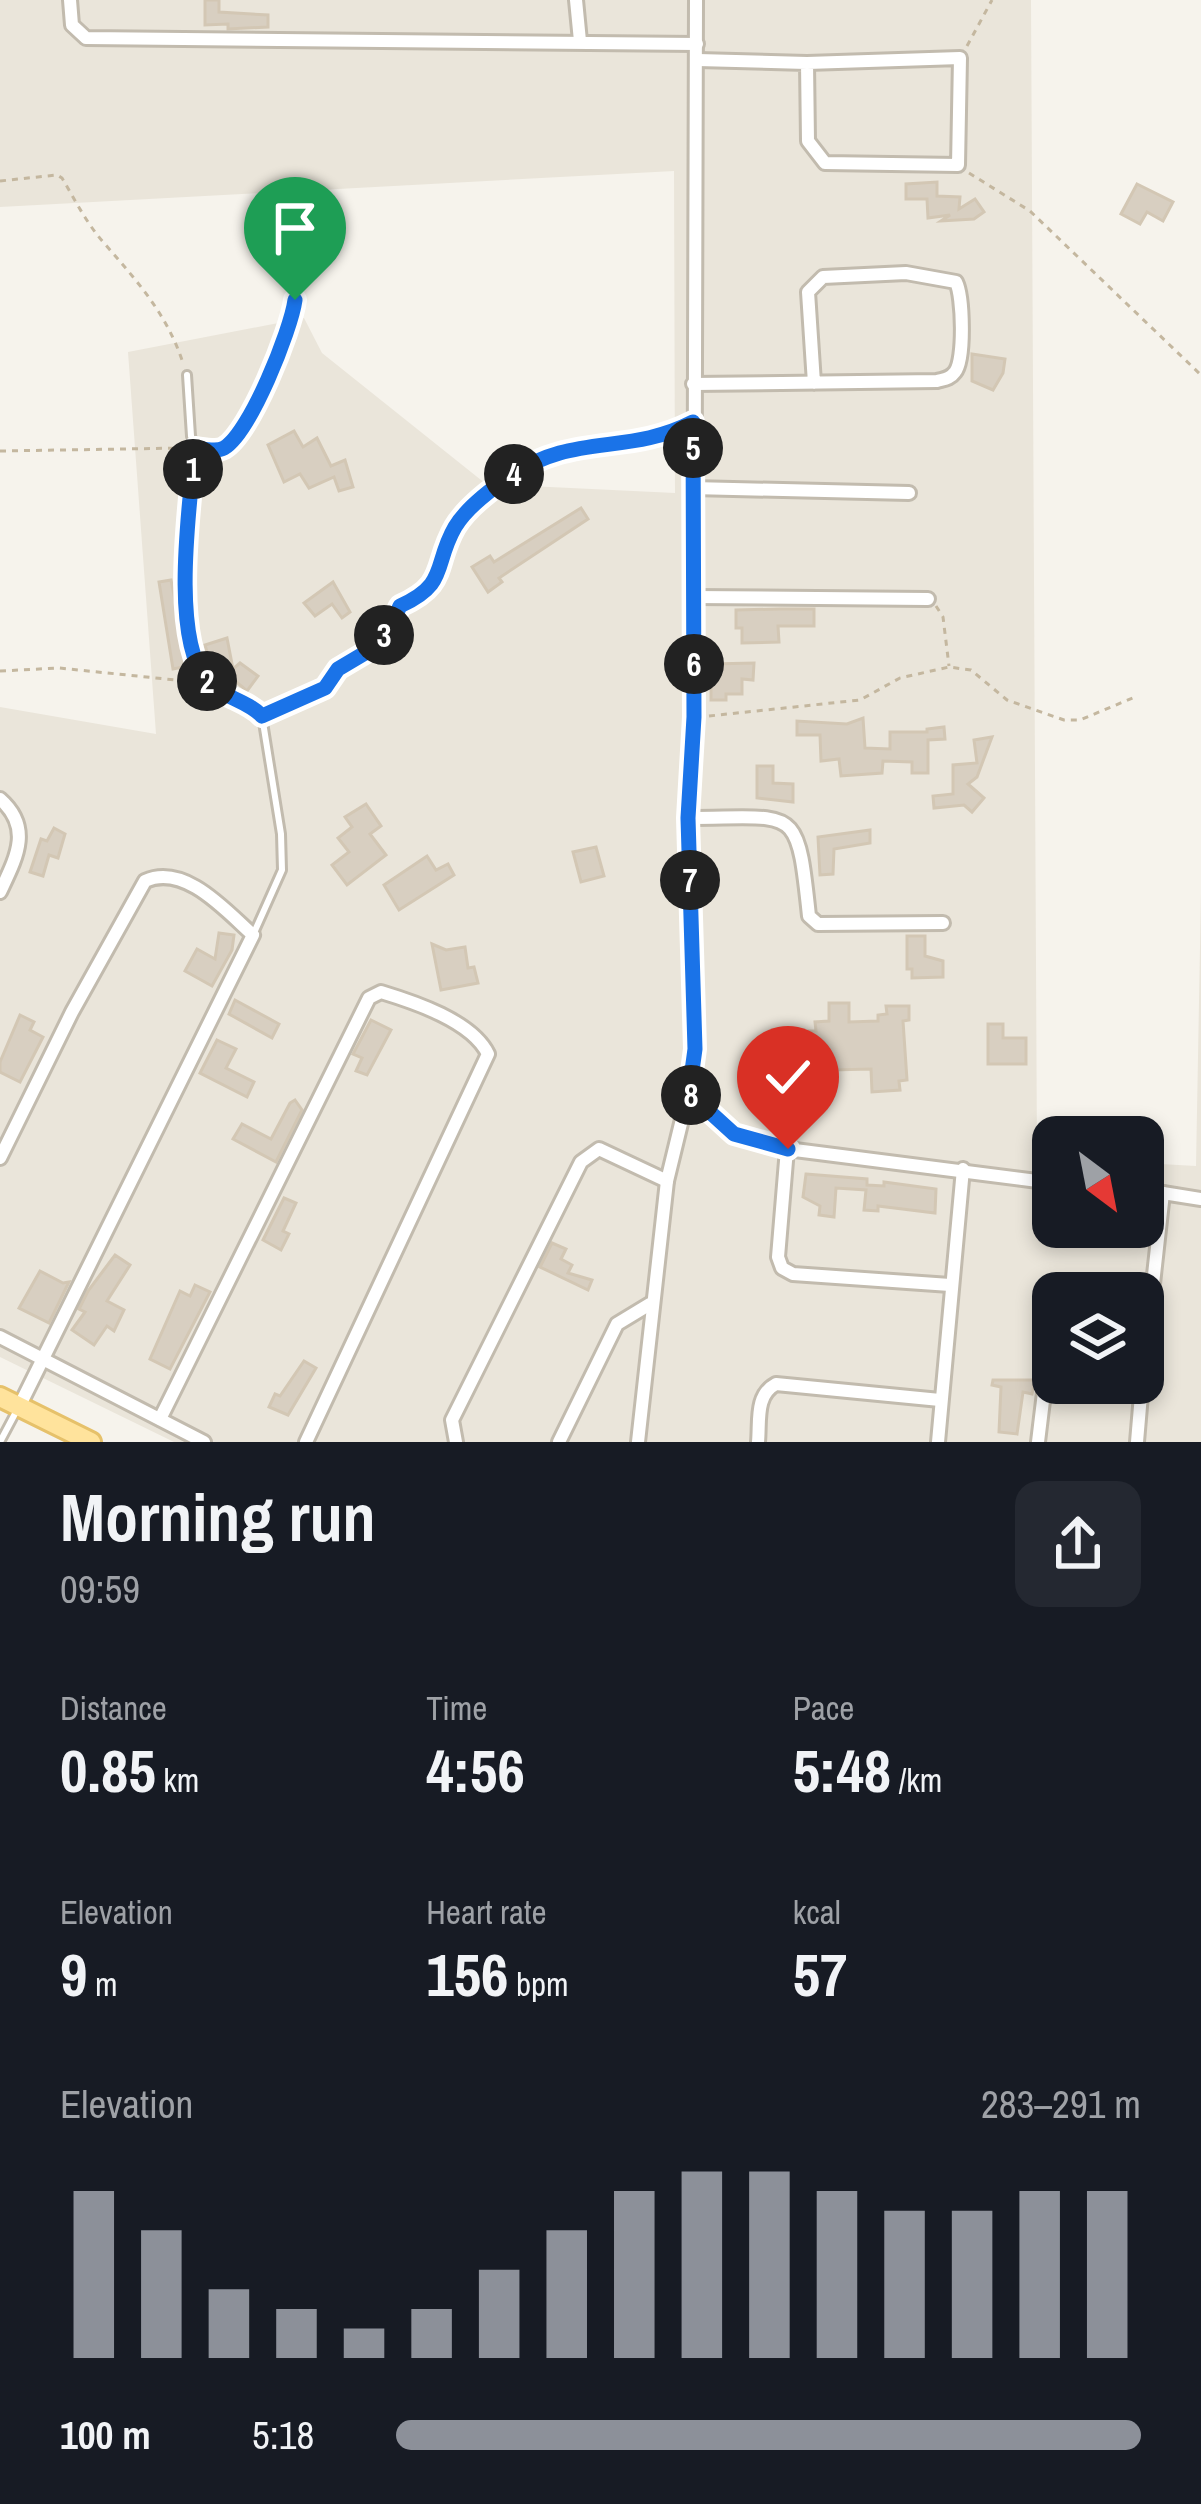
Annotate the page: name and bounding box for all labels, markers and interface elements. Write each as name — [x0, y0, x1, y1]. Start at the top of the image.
pin — [244, 177, 346, 300]
icon: arrive — [262, 195, 328, 261]
pin: 5 — [663, 418, 723, 478]
text: 5 — [685, 426, 701, 470]
pin: 1 — [163, 439, 223, 499]
pin: 4 — [484, 444, 544, 504]
text: 1 — [185, 447, 201, 491]
text: 4 — [506, 452, 522, 496]
pin: 3 — [354, 605, 414, 665]
text: 3 — [376, 613, 392, 657]
pin: 6 — [664, 634, 724, 694]
text: 6 — [686, 642, 702, 686]
pin: 2 — [177, 651, 237, 711]
text: 2 — [199, 659, 215, 703]
pin: 7 — [660, 850, 720, 910]
text: 7 — [682, 858, 698, 902]
pin — [737, 1026, 839, 1149]
icon: check — [755, 1044, 821, 1110]
pin: 8 — [661, 1065, 721, 1125]
text: 8 — [683, 1073, 699, 1117]
north arrow — [1032, 1116, 1164, 1248]
map controls — [1032, 1116, 1164, 1404]
button: layers — [1032, 1272, 1164, 1404]
text: Morning run — [60, 1473, 376, 1562]
button: share — [1015, 1481, 1141, 1607]
text: 09:59 — [60, 1563, 140, 1615]
text: Distance — [60, 1686, 167, 1730]
text: Time — [426, 1686, 487, 1730]
text: Pace — [793, 1686, 854, 1730]
text: 0.85 — [60, 1730, 156, 1811]
text: 4:56 — [426, 1730, 525, 1811]
text: 5:48 — [793, 1730, 891, 1811]
text: km — [156, 1758, 199, 1802]
text: /km — [891, 1758, 942, 1802]
text: Elevation — [60, 1890, 173, 1934]
text: Heart rate — [426, 1890, 547, 1934]
text: kcal — [793, 1890, 841, 1934]
text: 9 — [60, 1934, 87, 2015]
text: 156 — [426, 1934, 508, 2015]
text: 57 — [793, 1934, 847, 2015]
text: m — [87, 1962, 117, 2006]
text: bpm — [508, 1962, 569, 2006]
text: Elevation — [60, 2078, 193, 2130]
text: 283–291 m — [981, 2078, 1141, 2130]
text: 100 m — [60, 2409, 151, 2461]
text: 5:18 — [252, 2409, 314, 2461]

